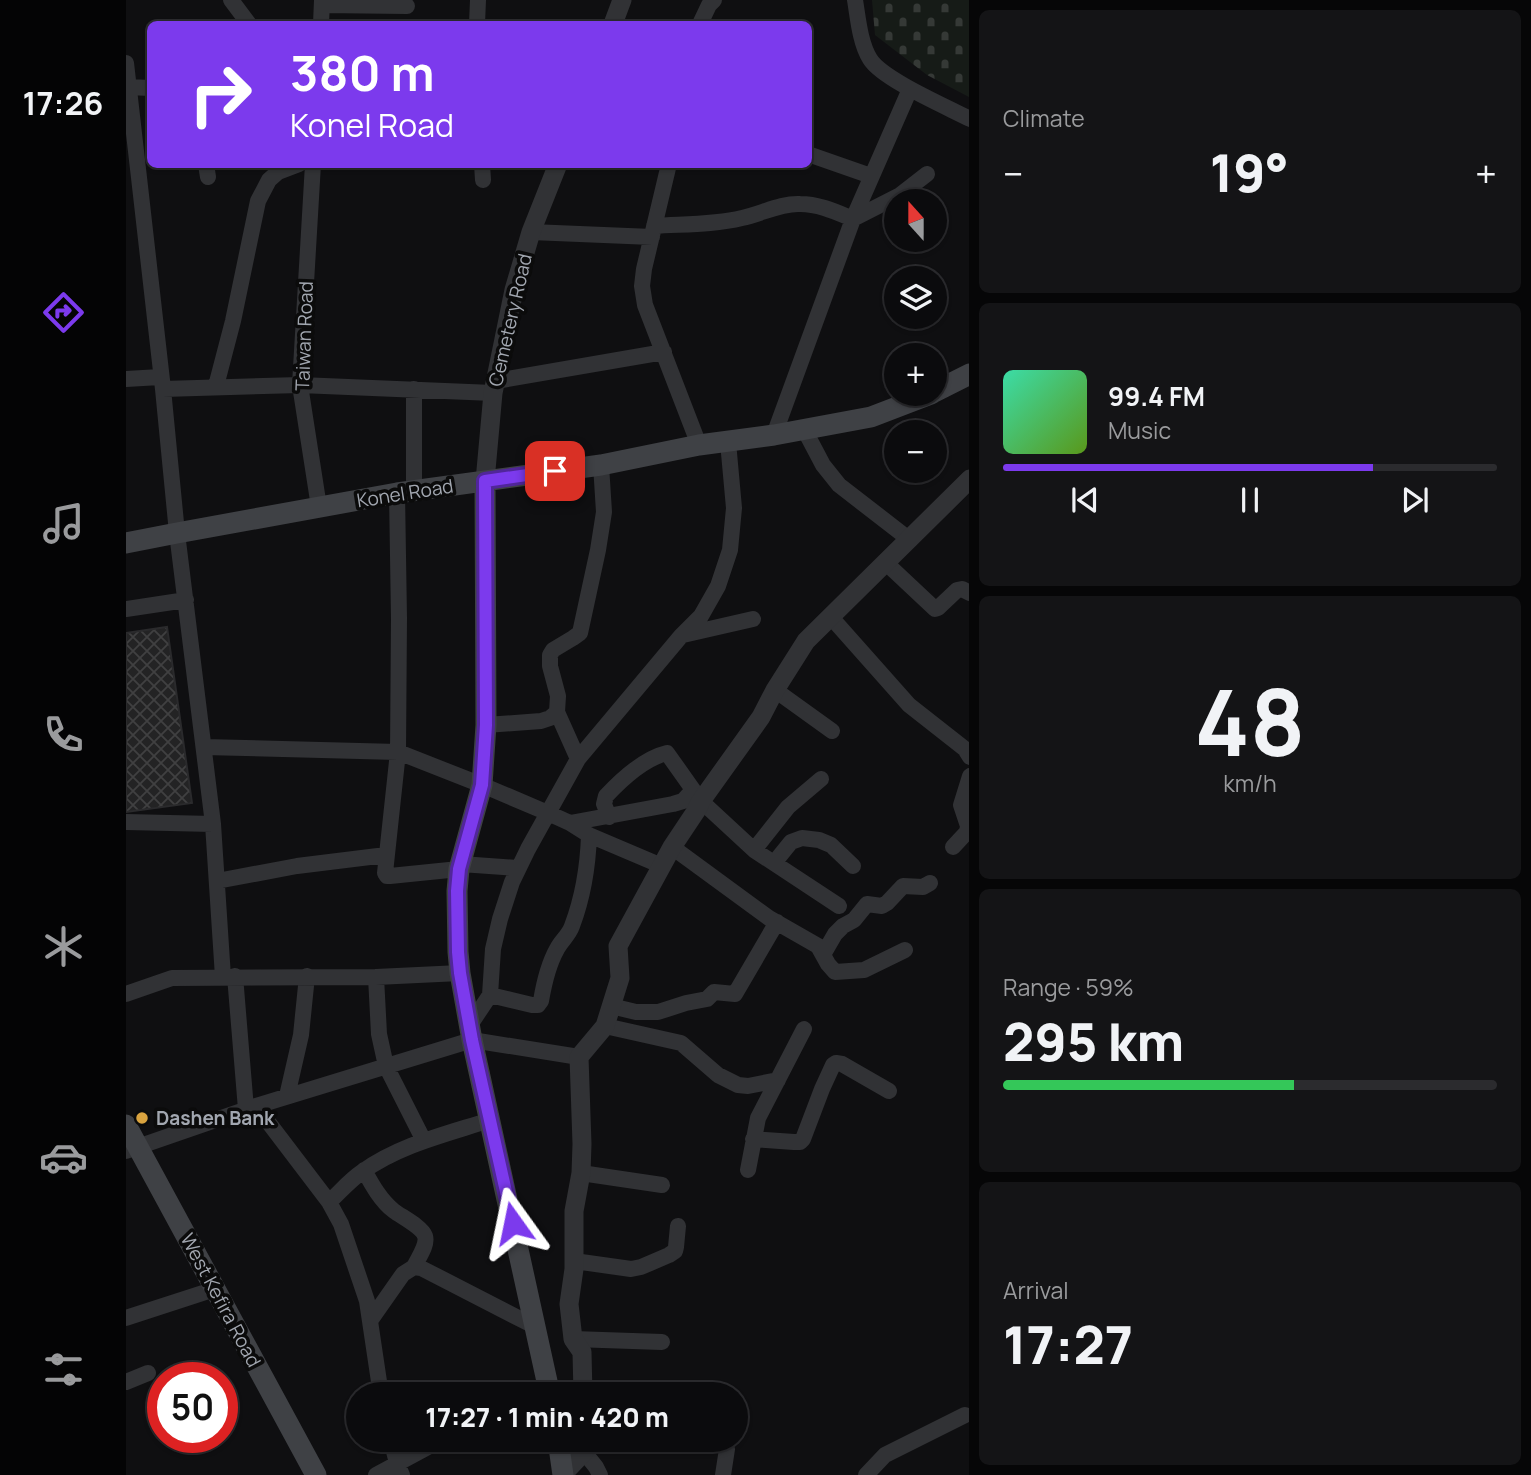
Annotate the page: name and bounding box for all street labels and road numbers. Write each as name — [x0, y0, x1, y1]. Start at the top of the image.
street label: Cemetery Road — [482, 251, 538, 389]
street label: Taiwan Road — [289, 281, 319, 391]
street label: Konel Road — [355, 473, 455, 513]
street label: West Kefira Road — [175, 1229, 267, 1371]

